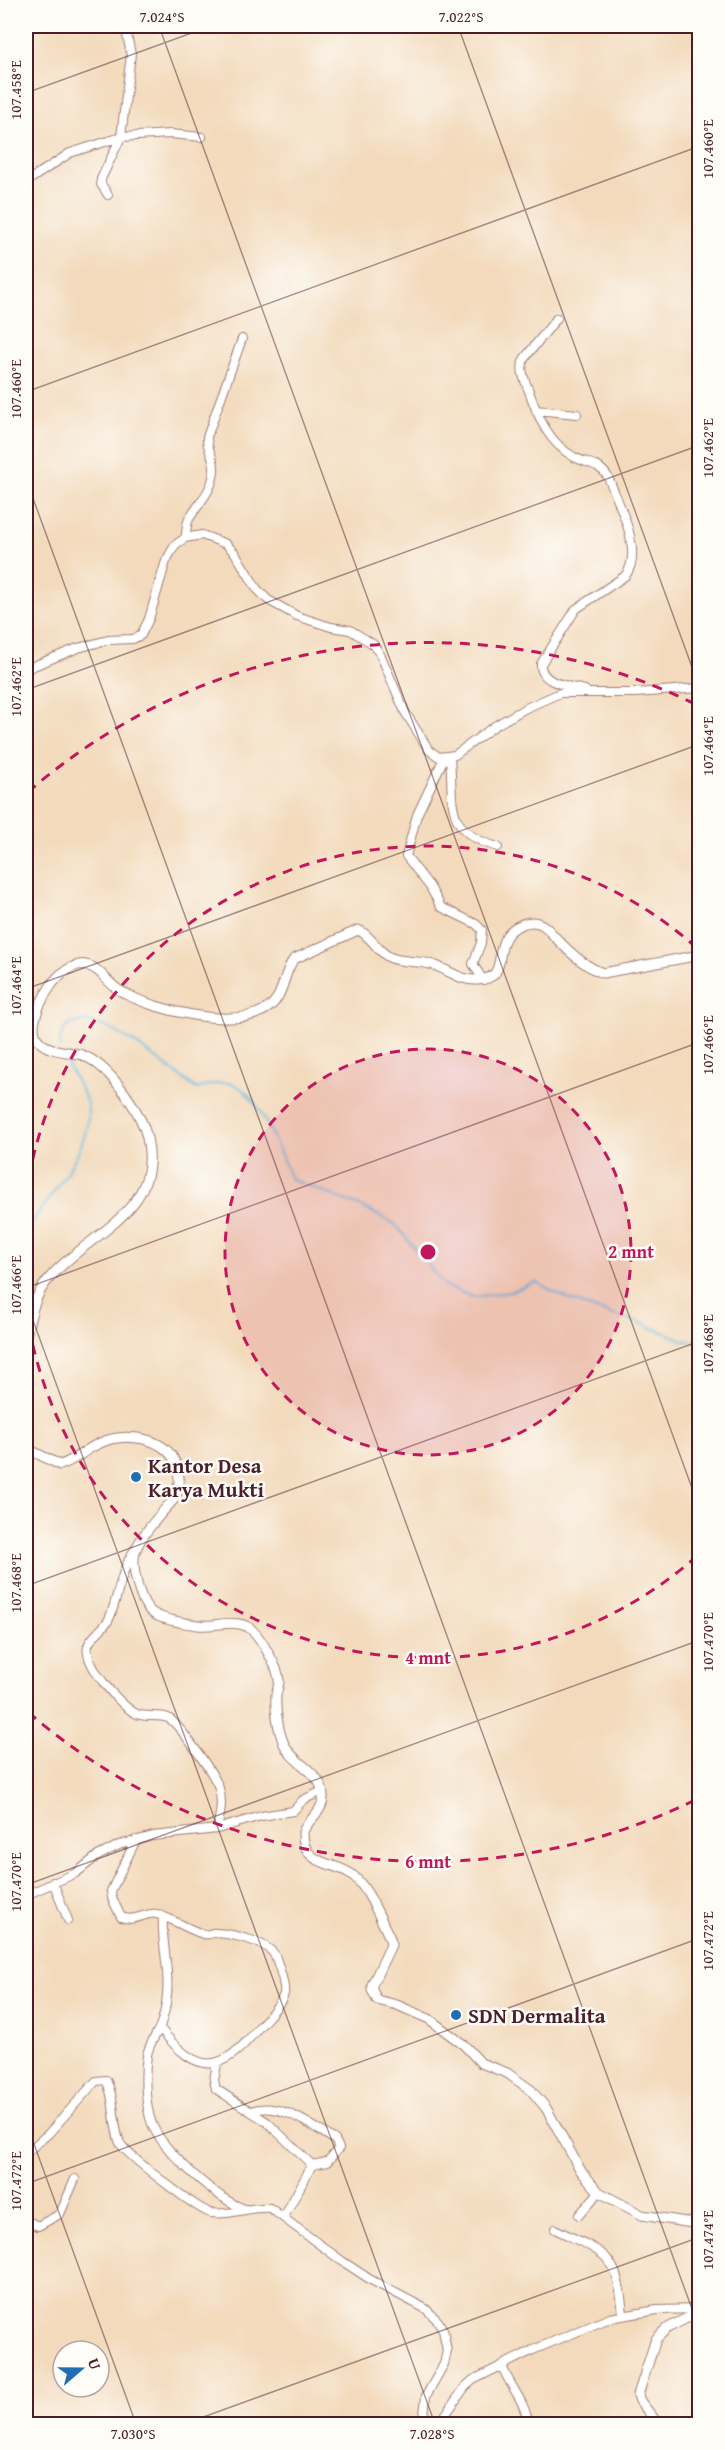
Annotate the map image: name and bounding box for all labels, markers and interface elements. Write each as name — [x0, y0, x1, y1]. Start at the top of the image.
text: 7.024°S — [139, 6, 185, 27]
text: 7.022°S — [438, 6, 484, 27]
text: 107.458°E — [5, 60, 26, 120]
text: 107.460°E — [697, 119, 718, 179]
text: 107.460°E — [5, 359, 26, 419]
text: 107.462°E — [697, 418, 718, 478]
text: 107.462°E — [5, 657, 26, 717]
text: 107.464°E — [697, 716, 718, 776]
text: 107.464°E — [5, 956, 26, 1016]
text: 107.466°E — [697, 1015, 718, 1075]
text: 2 mnt — [608, 1238, 654, 1265]
centre of rings — [418, 1242, 438, 1262]
text: 107.466°E — [5, 1255, 26, 1315]
text: 107.468°E — [697, 1314, 718, 1374]
place label: Kantor Desa Karya Mukti — [148, 1450, 265, 1505]
marker: Kantor Desa Karya Mukti — [129, 1470, 143, 1484]
text: 107.468°E — [5, 1553, 26, 1613]
text: 107.470°E — [697, 1612, 718, 1672]
text: 4 mnt — [405, 1644, 451, 1671]
text: 6 mnt — [405, 1848, 451, 1875]
text: 107.470°E — [5, 1852, 26, 1912]
text: 107.472°E — [697, 1911, 718, 1971]
place label: SDN Dermalita — [468, 2000, 606, 2031]
marker: SDN Dermalita — [449, 2008, 463, 2022]
text: 107.472°E — [5, 2151, 26, 2211]
text: 107.474°E — [697, 2210, 718, 2270]
north arrow — [51, 2339, 111, 2399]
text: U — [82, 2355, 108, 2373]
text: 7.030°S — [110, 2423, 156, 2444]
text: 7.028°S — [409, 2423, 455, 2444]

